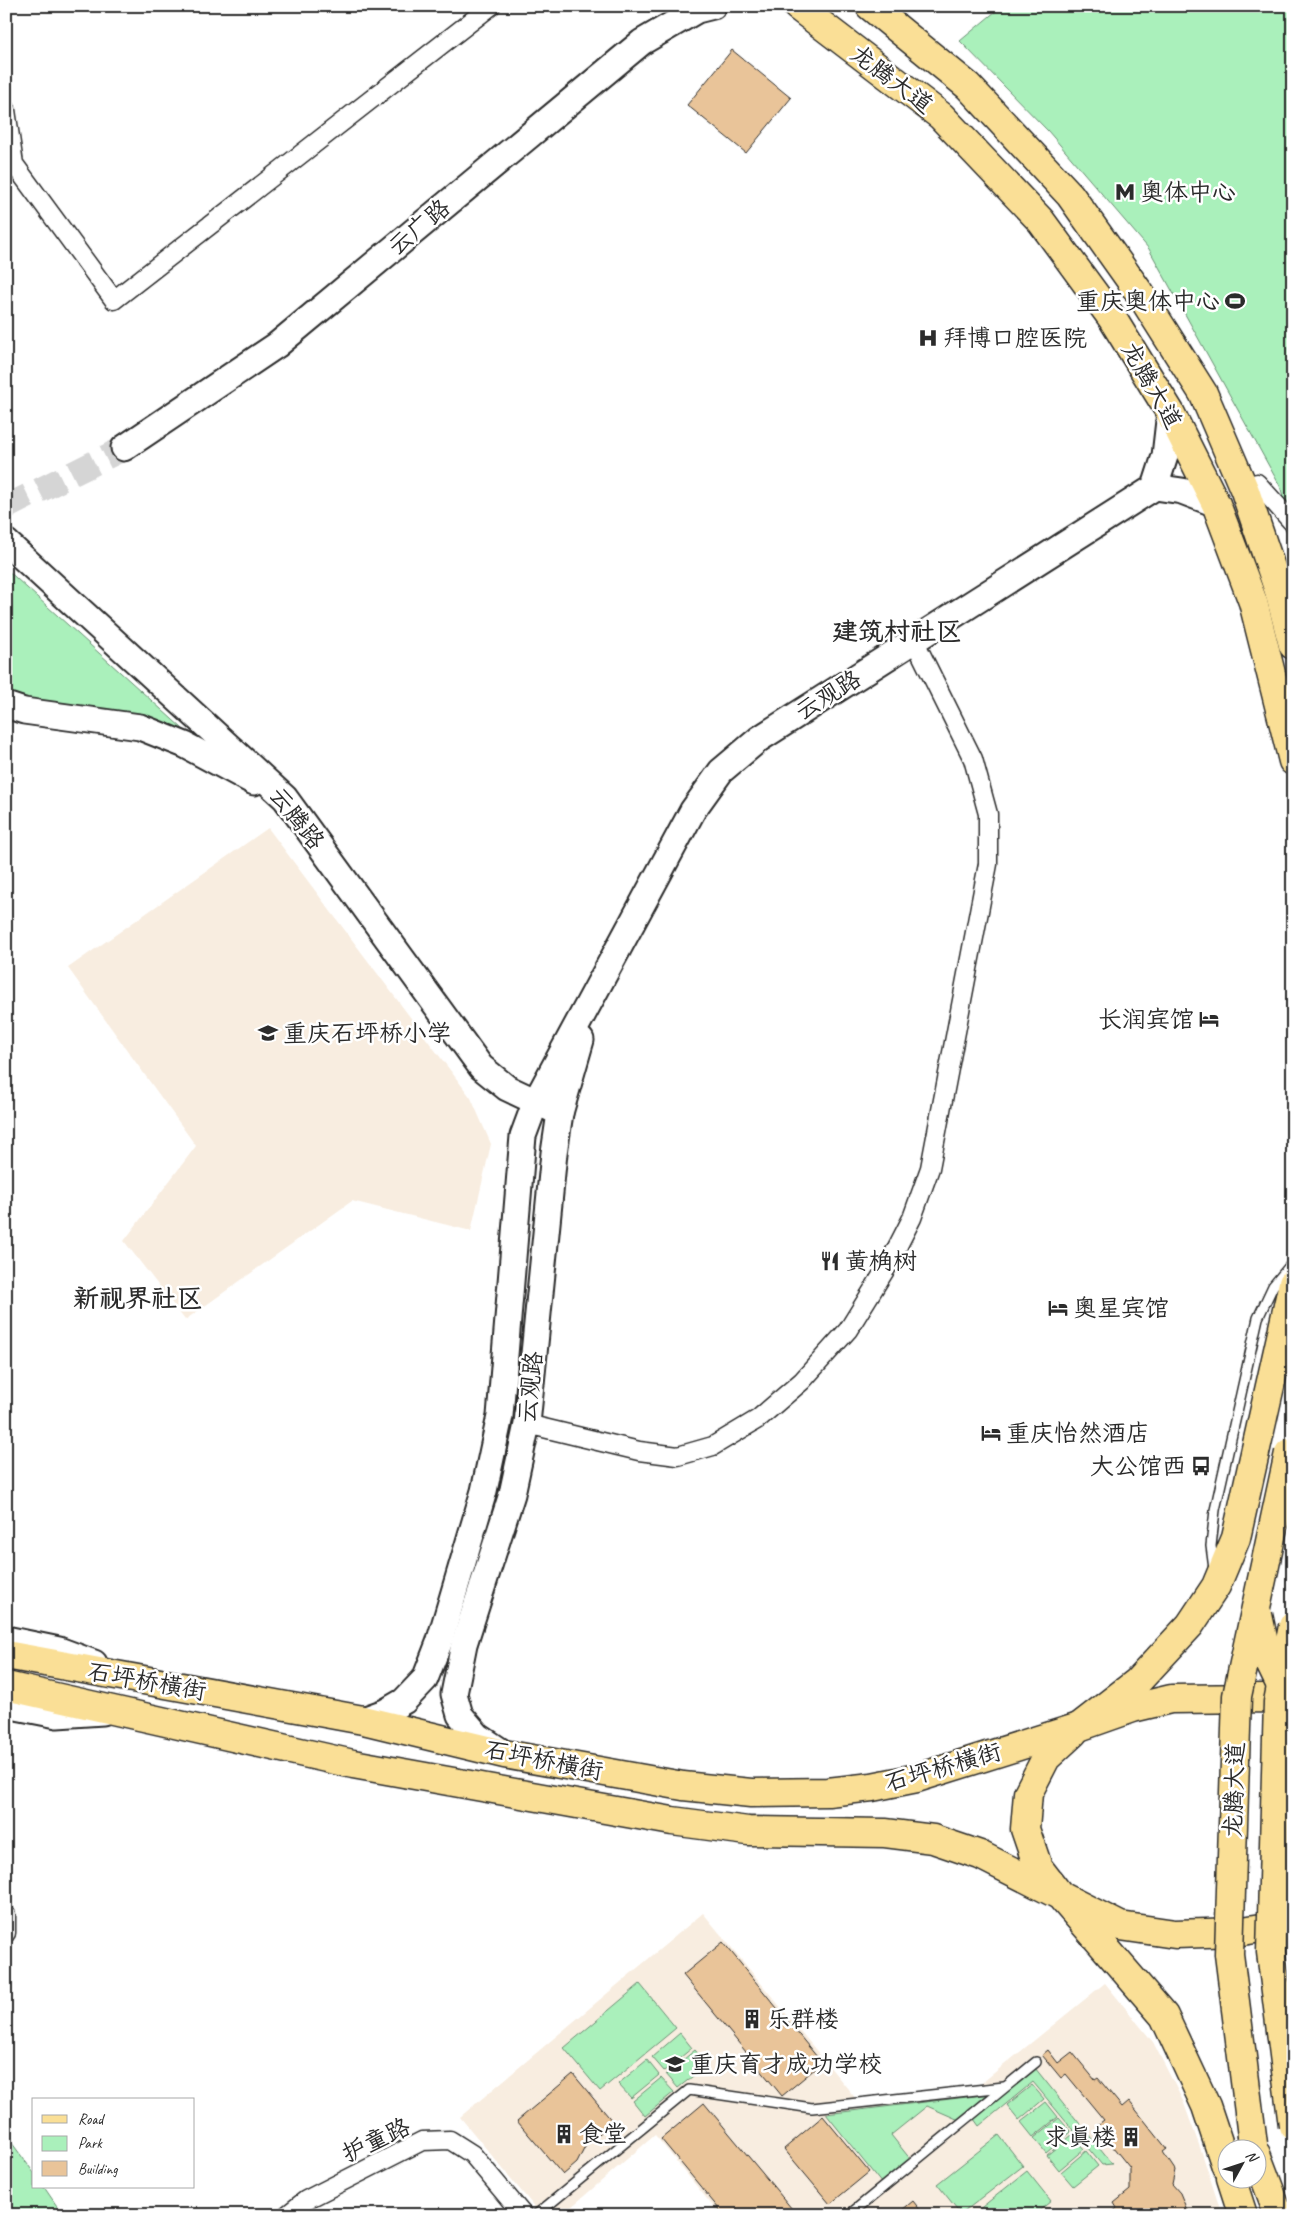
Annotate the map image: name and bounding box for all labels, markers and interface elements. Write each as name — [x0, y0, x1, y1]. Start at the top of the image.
street label: 龙腾大道 — [845, 38, 939, 120]
place label: 奥体中心 — [1140, 177, 1236, 207]
metro station icon: 奥体中心 — [1114, 181, 1136, 203]
street label: 云广路 — [382, 192, 456, 262]
place label: 重庆奥体中心 — [1076, 286, 1220, 316]
sports icon: 重庆奥体中心 — [1224, 290, 1246, 312]
place label: 拜博口腔医院 — [943, 323, 1087, 353]
hospital icon: 拜博口腔医院 — [917, 327, 939, 349]
street label: 龙腾大道 — [1115, 336, 1189, 434]
district label: 建筑村社区 — [832, 615, 962, 648]
street label: 云观路 — [790, 663, 866, 727]
street label: 云腾路 — [263, 781, 331, 855]
place label: 长润宾馆 — [1098, 1004, 1194, 1034]
hotel icon: 长润宾馆 — [1198, 1008, 1220, 1030]
place label: 重庆石坪桥小学 — [283, 1018, 451, 1048]
school or university icon: 重庆石坪桥小学 — [257, 1022, 279, 1044]
place label: 黄桷树 — [845, 1246, 917, 1276]
restaurant icon: 黄桷树 — [819, 1250, 841, 1272]
district label: 新视界社区 — [73, 1282, 203, 1315]
place label: 奥星宾馆 — [1073, 1293, 1169, 1323]
hotel icon: 奥星宾馆 — [1047, 1297, 1069, 1319]
street label: 云观路 — [511, 1350, 549, 1424]
place label: 重庆怡然酒店 — [1006, 1418, 1150, 1448]
hotel icon: 重庆怡然酒店 — [980, 1422, 1002, 1444]
place label: 大公馆西 — [1090, 1451, 1186, 1481]
bus stop icon: 大公馆西 — [1190, 1455, 1212, 1477]
street label: 石坪桥横街 — [85, 1656, 209, 1706]
street label: 石坪桥横街 — [482, 1734, 606, 1786]
street label: 石坪桥横街 — [881, 1736, 1005, 1798]
street label: 龙腾大道 — [1217, 1742, 1251, 1838]
place label: 乐群楼 — [767, 2004, 839, 2034]
building icon: 乐群楼 — [741, 2008, 763, 2030]
place label: 重庆育才成功学校 — [690, 2049, 882, 2079]
school or university icon: 重庆育才成功学校 — [664, 2053, 686, 2075]
legend — [32, 2098, 195, 2188]
text: Road — [78, 2110, 105, 2129]
street label: 护童路 — [337, 2111, 415, 2169]
place label: 食堂 — [579, 2119, 627, 2149]
place label: 求真楼 — [1044, 2122, 1116, 2152]
building icon: 食堂 — [553, 2123, 575, 2145]
building icon: 求真楼 — [1120, 2126, 1142, 2148]
text: Park — [78, 2134, 103, 2153]
north arrow — [1216, 2138, 1266, 2188]
text: N — [1242, 2147, 1262, 2167]
text: Building — [78, 2160, 118, 2179]

